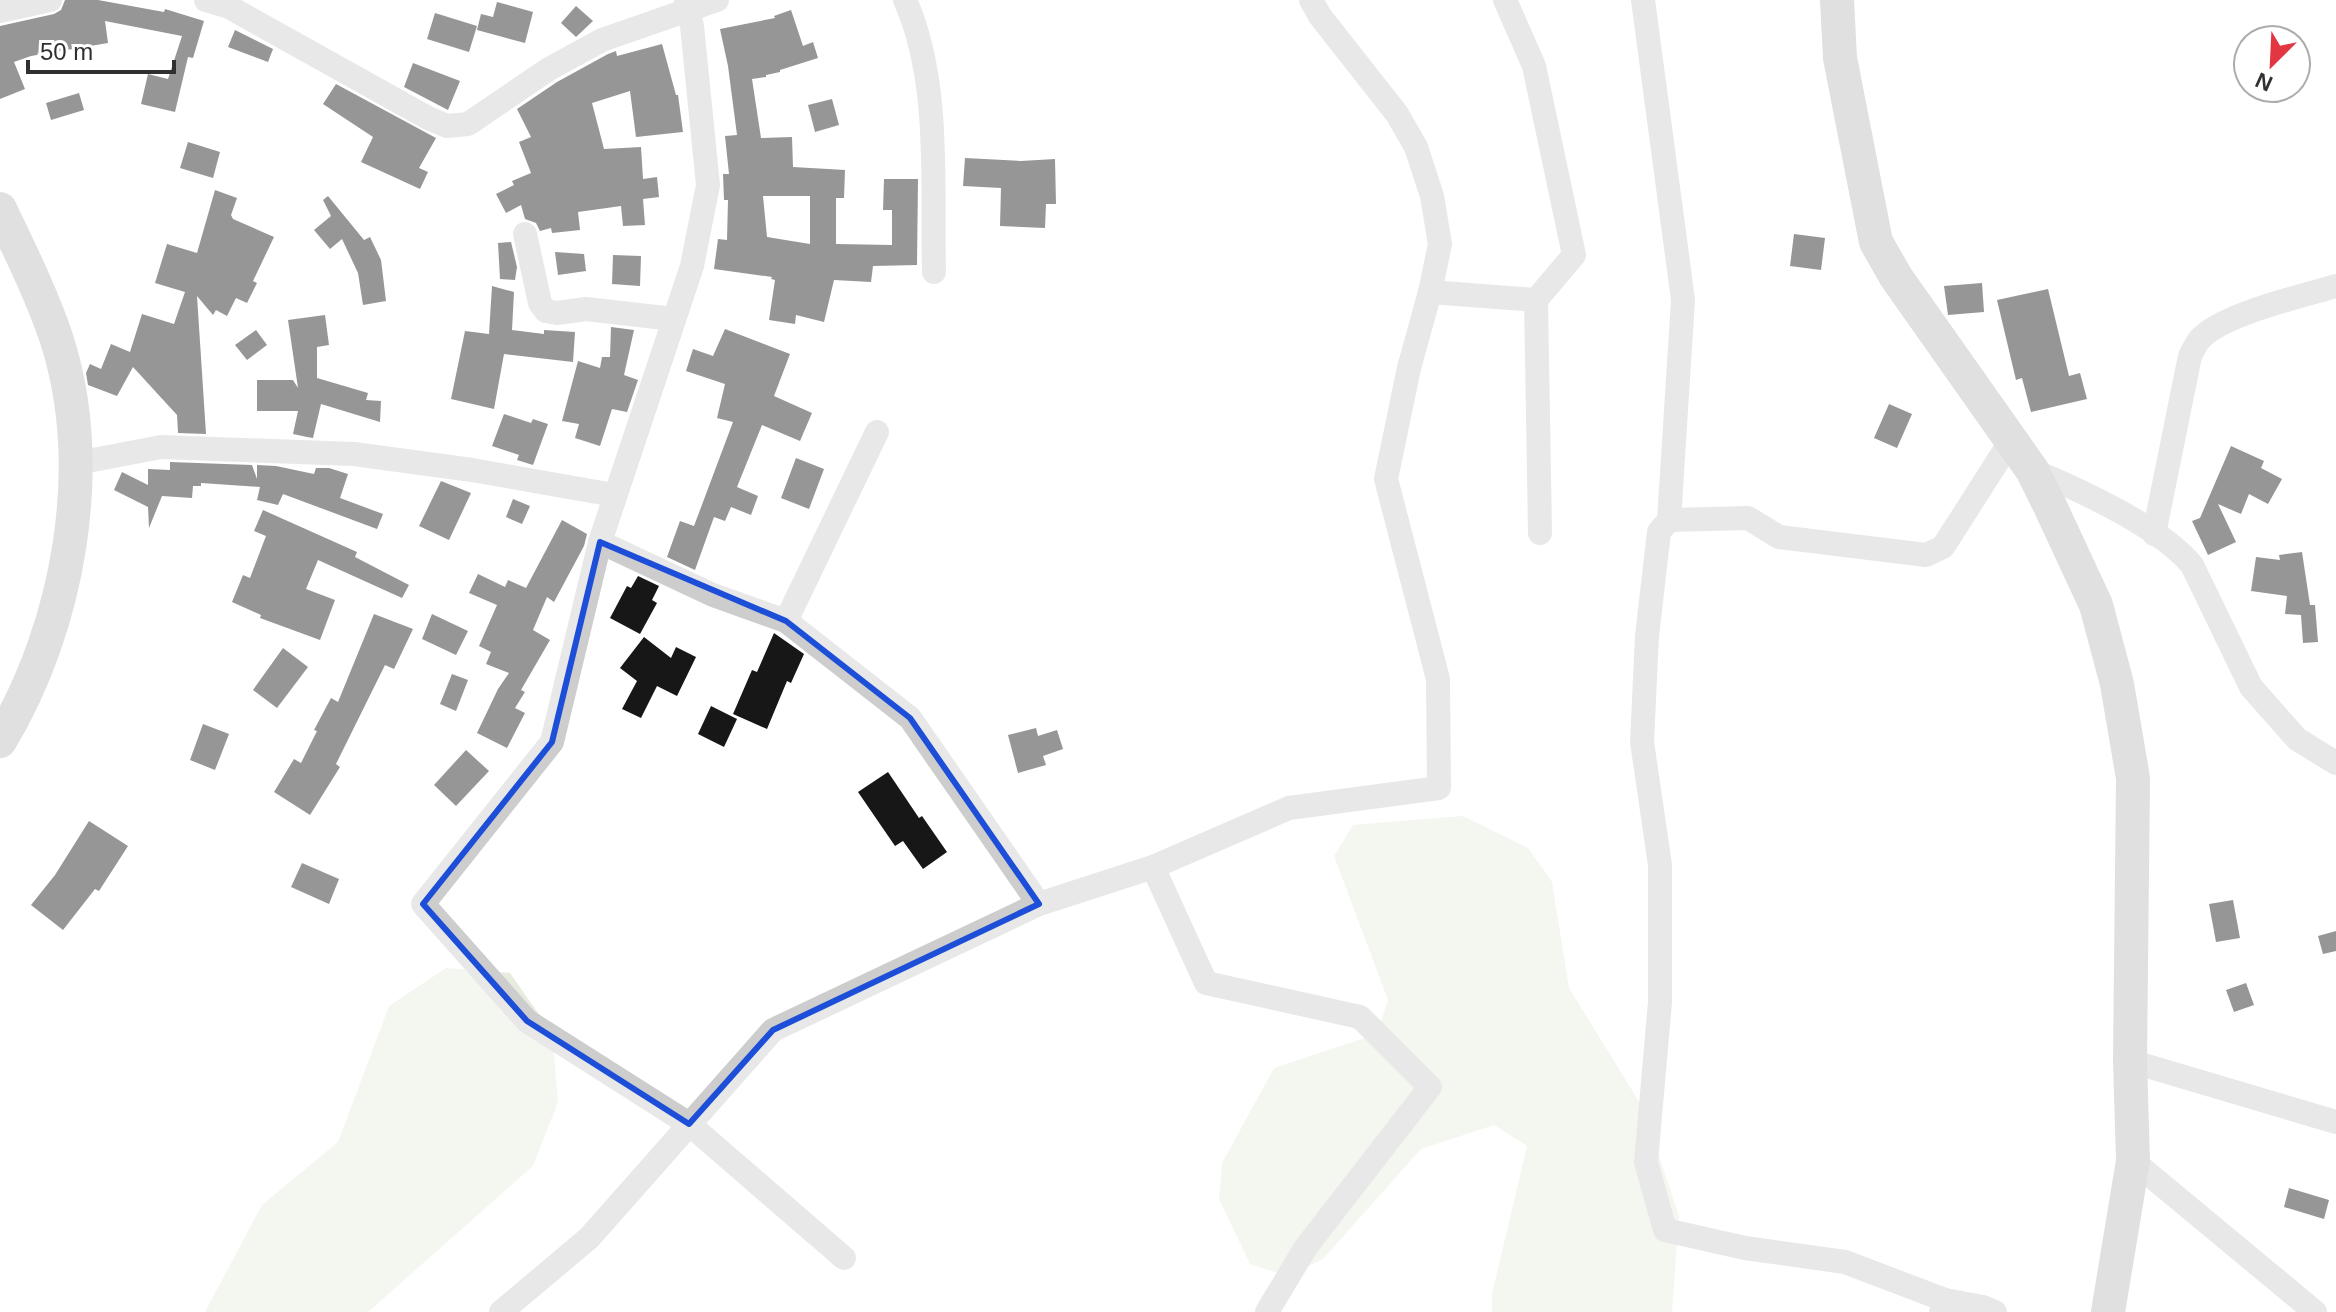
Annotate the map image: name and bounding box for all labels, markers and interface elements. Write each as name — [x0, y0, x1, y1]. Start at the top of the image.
scale bar — [28, 24, 174, 74]
north arrow — [2232, 24, 2312, 104]
text: 50 m — [40, 38, 93, 65]
text: N — [2252, 67, 2276, 96]

